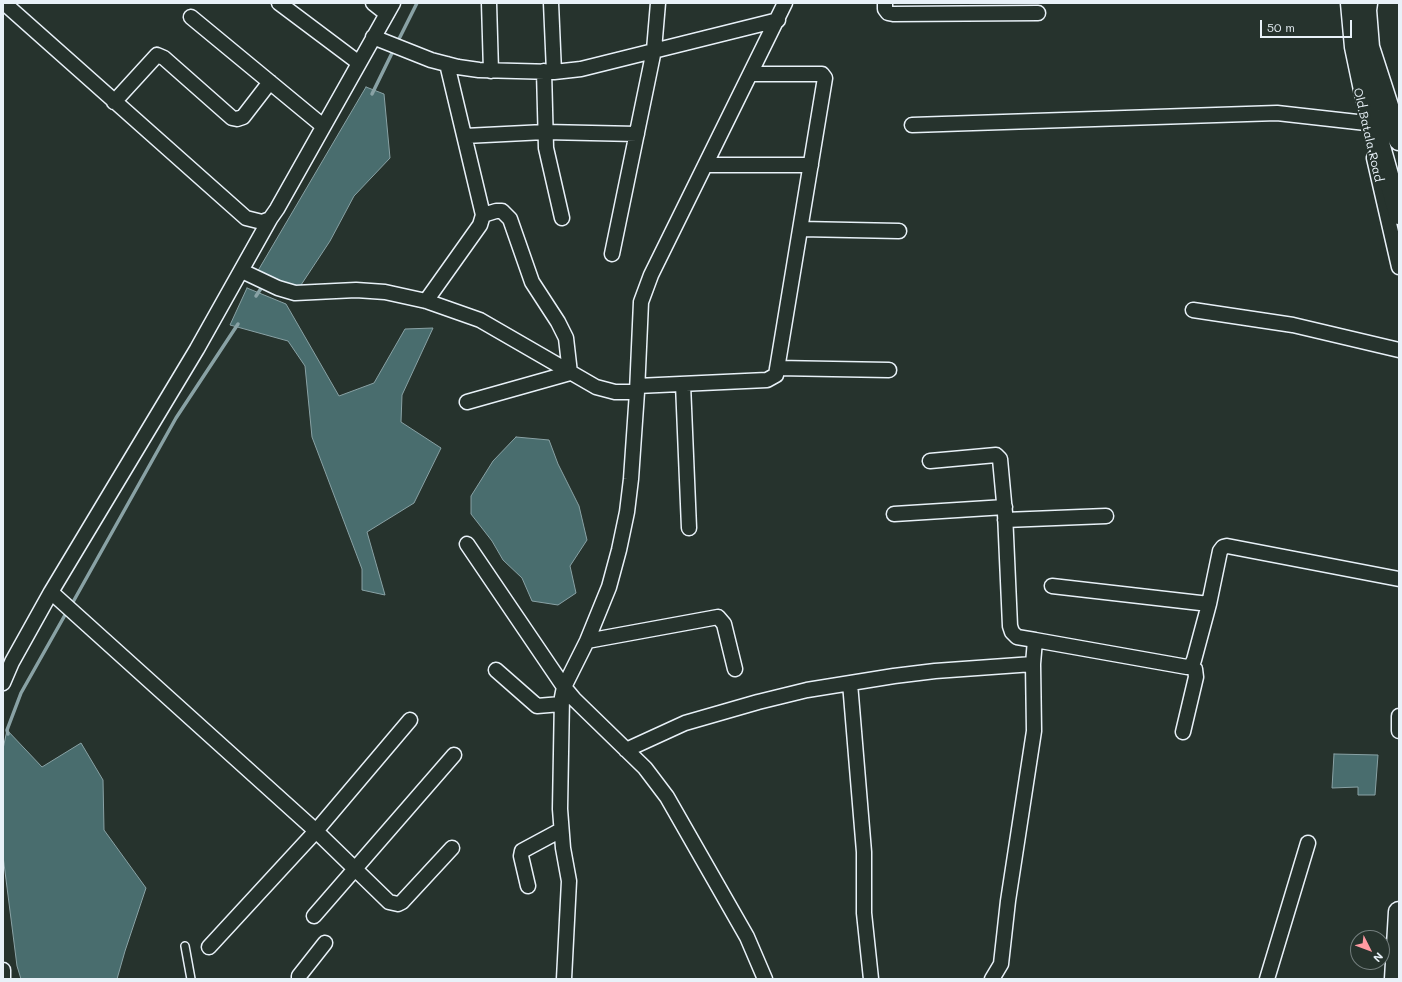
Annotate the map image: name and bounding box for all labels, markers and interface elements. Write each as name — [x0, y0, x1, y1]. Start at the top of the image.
scale bar — [1262, 12, 1354, 38]
text: 50 m — [1267, 19, 1295, 35]
street label: Old Batala Road — [1350, 87, 1386, 183]
north arrow — [1350, 930, 1390, 970]
text: N — [1370, 950, 1387, 966]

